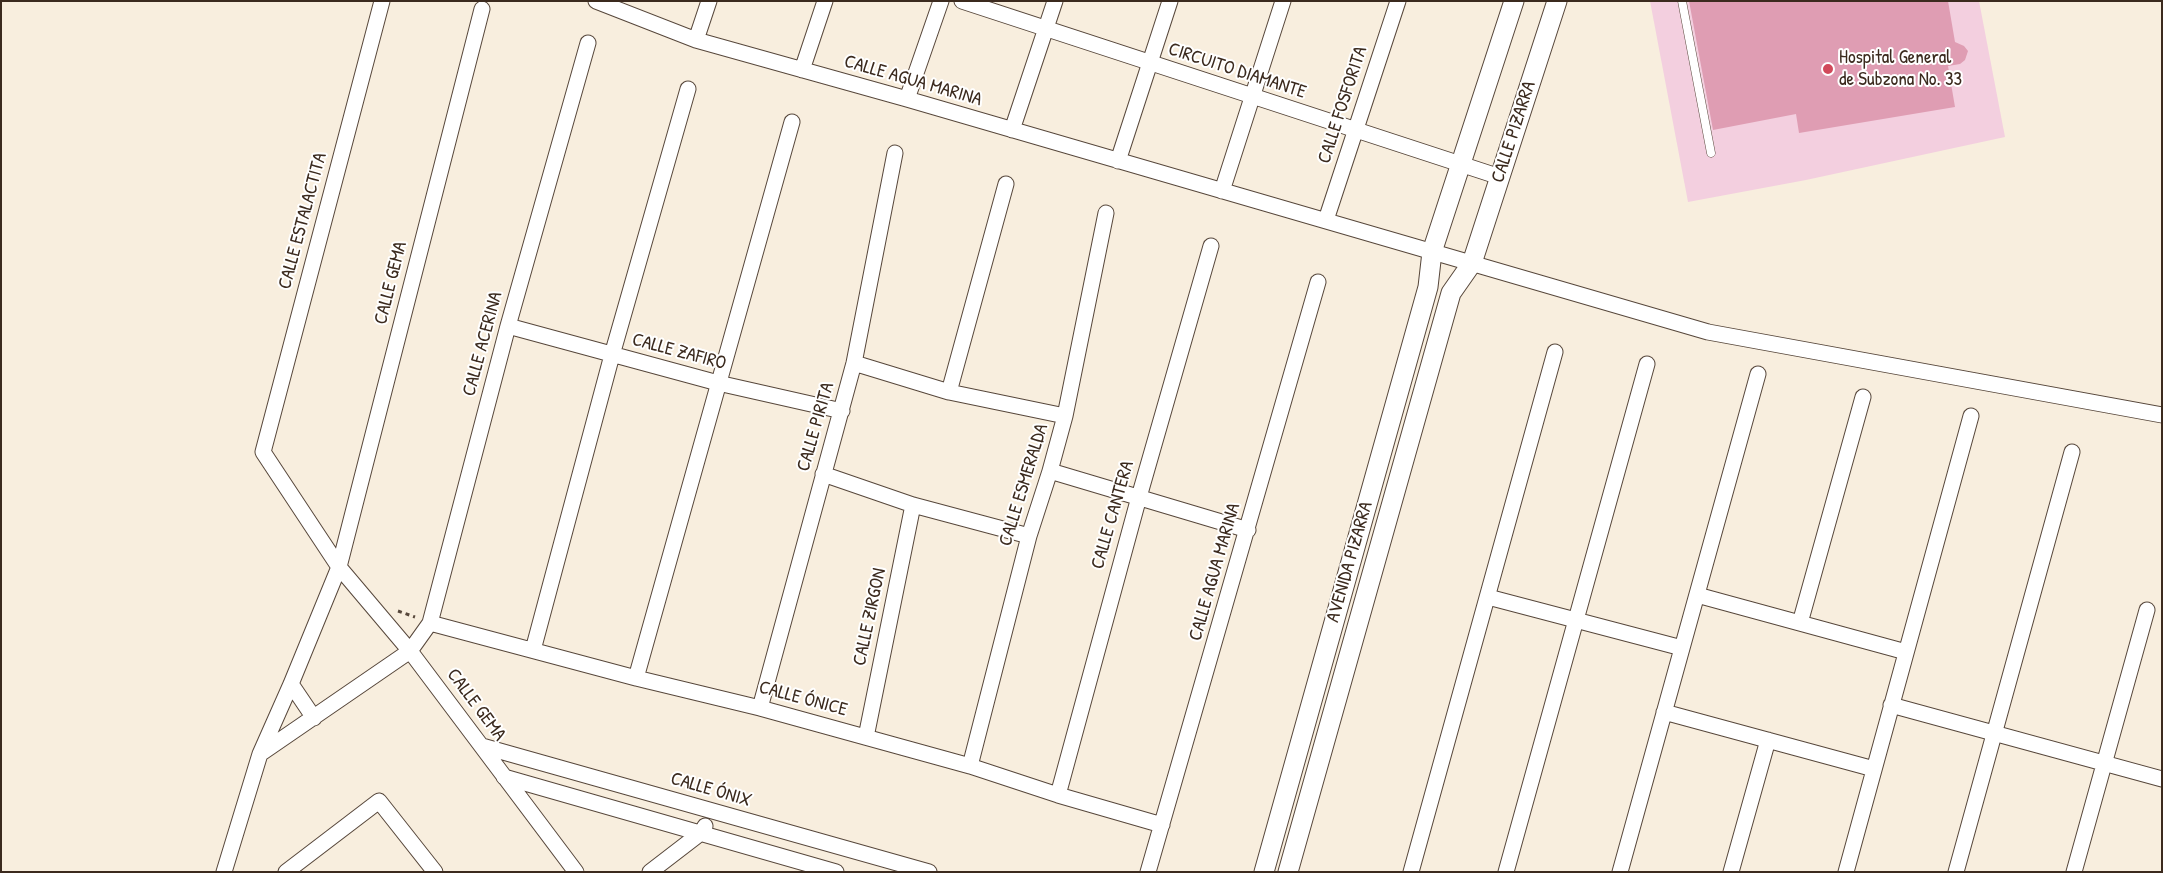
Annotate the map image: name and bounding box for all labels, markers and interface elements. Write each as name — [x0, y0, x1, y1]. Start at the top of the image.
street label: CIRCUITO DIAMANTE — [1165, 38, 1309, 104]
street label: CALLE FOSFORITA — [1313, 43, 1373, 167]
place label: Hospital General de Subzona No. 33 — [1839, 47, 1962, 91]
street label: CALLE AGUA MARINA — [842, 50, 984, 112]
marker: Hospital General de Subzona No. 33 — [1821, 62, 1835, 76]
street label: CALLE PIZARRA — [1487, 78, 1541, 186]
street label: CALLE ESTALACTITA — [274, 150, 332, 292]
street label: CALLE GEMA — [370, 239, 412, 327]
street label: CALLE ACERINA — [458, 289, 508, 399]
street label: CALLE ZAFIRO — [630, 329, 728, 375]
street label: CALLE PIRITA — [792, 380, 840, 474]
street label: CALLE ESMERALDA — [995, 421, 1053, 549]
street label: CALLE CANTERA — [1087, 458, 1139, 572]
street label: AVENIDA PIZARRA — [1322, 499, 1378, 625]
street label: CALLE AGUA MARINA — [1184, 501, 1246, 643]
street label: CALLE ZIRGON — [849, 566, 891, 668]
street label: CALLE GEMA — [441, 664, 511, 746]
street label: CALLE ÓNICE — [756, 676, 850, 722]
street label: CALLE ÓNIX — [668, 768, 754, 812]

